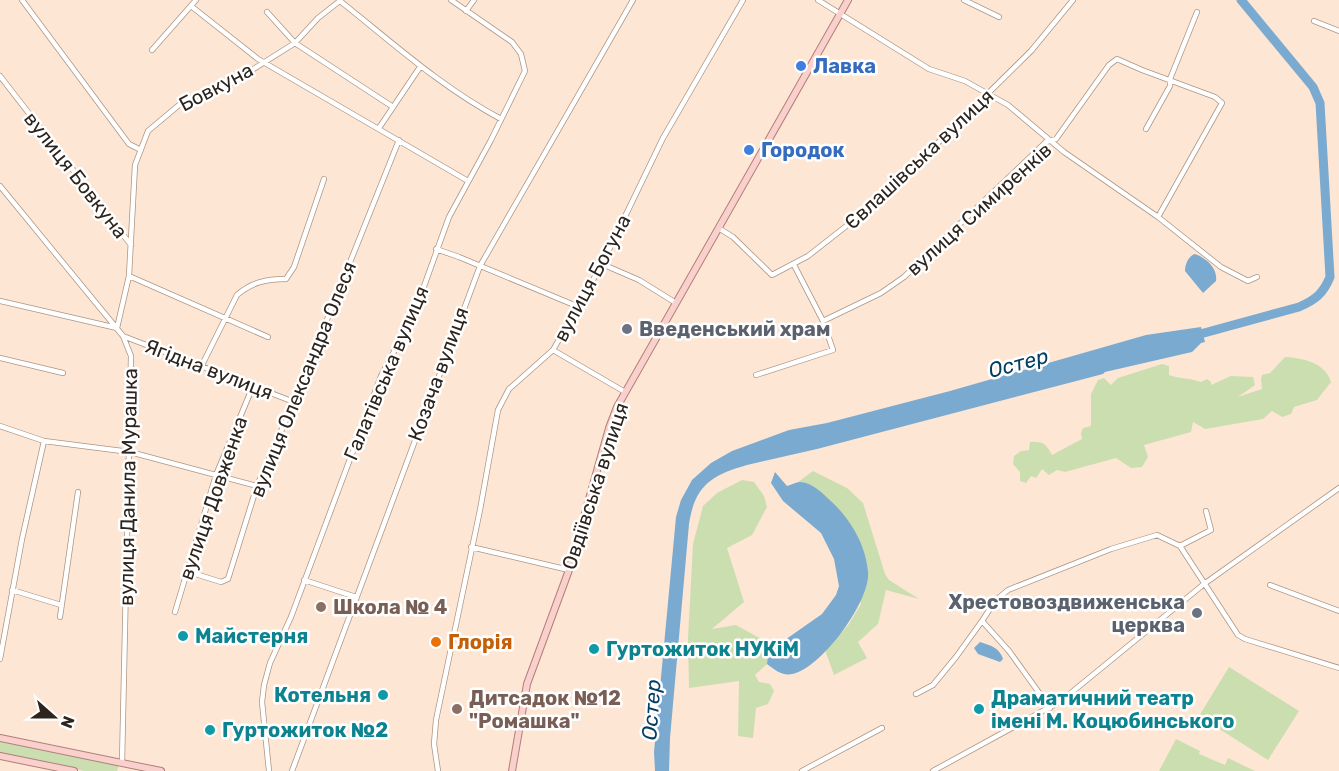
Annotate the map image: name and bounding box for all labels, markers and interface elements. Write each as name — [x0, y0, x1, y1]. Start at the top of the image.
place label: Лавка — [813, 54, 876, 78]
street label: Бовкуна — [175, 58, 257, 116]
marker: Лавка — [794, 59, 808, 73]
street label: Євлашівська вулиця — [840, 84, 998, 234]
street label: вулиця Бовкуна — [19, 107, 133, 243]
place label: Городок — [761, 138, 845, 162]
street label: вулиця Симиренків — [902, 138, 1056, 280]
marker: Городок — [742, 143, 756, 157]
street label: вулиця Богуна — [548, 210, 636, 346]
street label: вулиця Олександра Олеся — [245, 258, 361, 500]
street label: Галатівська вулиця — [338, 282, 434, 464]
street label: Козача вулиця — [403, 304, 473, 444]
place label: Введенський храм — [639, 317, 830, 341]
marker: Введенський храм — [620, 322, 634, 336]
street label: Ягідна вулиця — [142, 334, 276, 404]
water label: Остер — [985, 343, 1051, 383]
street label: вулиця Данила Мурашка — [114, 368, 142, 606]
street label: Овдіївська вулиця — [557, 400, 633, 572]
street label: вулиця Довженка — [174, 413, 252, 583]
place label: Хрестовоздвиженська церква — [948, 590, 1185, 637]
place label: Школа № 4 — [333, 595, 448, 619]
marker: Школа № 4 — [314, 600, 328, 614]
marker: Хрестовоздвиженська церква — [1190, 606, 1204, 620]
place label: Майстерня — [195, 624, 308, 648]
marker: Майстерня — [176, 629, 190, 643]
place label: Глорія — [448, 630, 512, 654]
marker: Глорія — [429, 635, 443, 649]
place label: Гуртожиток НУКіМ — [606, 637, 799, 661]
marker: Гуртожиток НУКіМ — [587, 642, 601, 656]
water label: Остер — [636, 678, 666, 741]
place label: Котельня — [274, 683, 371, 707]
place label: Дитсадок №12 "Ромашка" — [469, 686, 621, 733]
place label: Драматичний театр імені М. Коцюбинського — [991, 686, 1234, 733]
north arrow — [24, 687, 84, 747]
marker: Котельня — [376, 688, 390, 702]
marker: Дитсадок №12 "Ромашка" — [450, 702, 464, 716]
marker: Драматичний театр імені М. Коцюбинського — [972, 702, 986, 716]
text: N — [57, 713, 78, 731]
place label: Гуртожиток №2 — [222, 718, 388, 742]
marker: Гуртожиток №2 — [203, 723, 217, 737]

